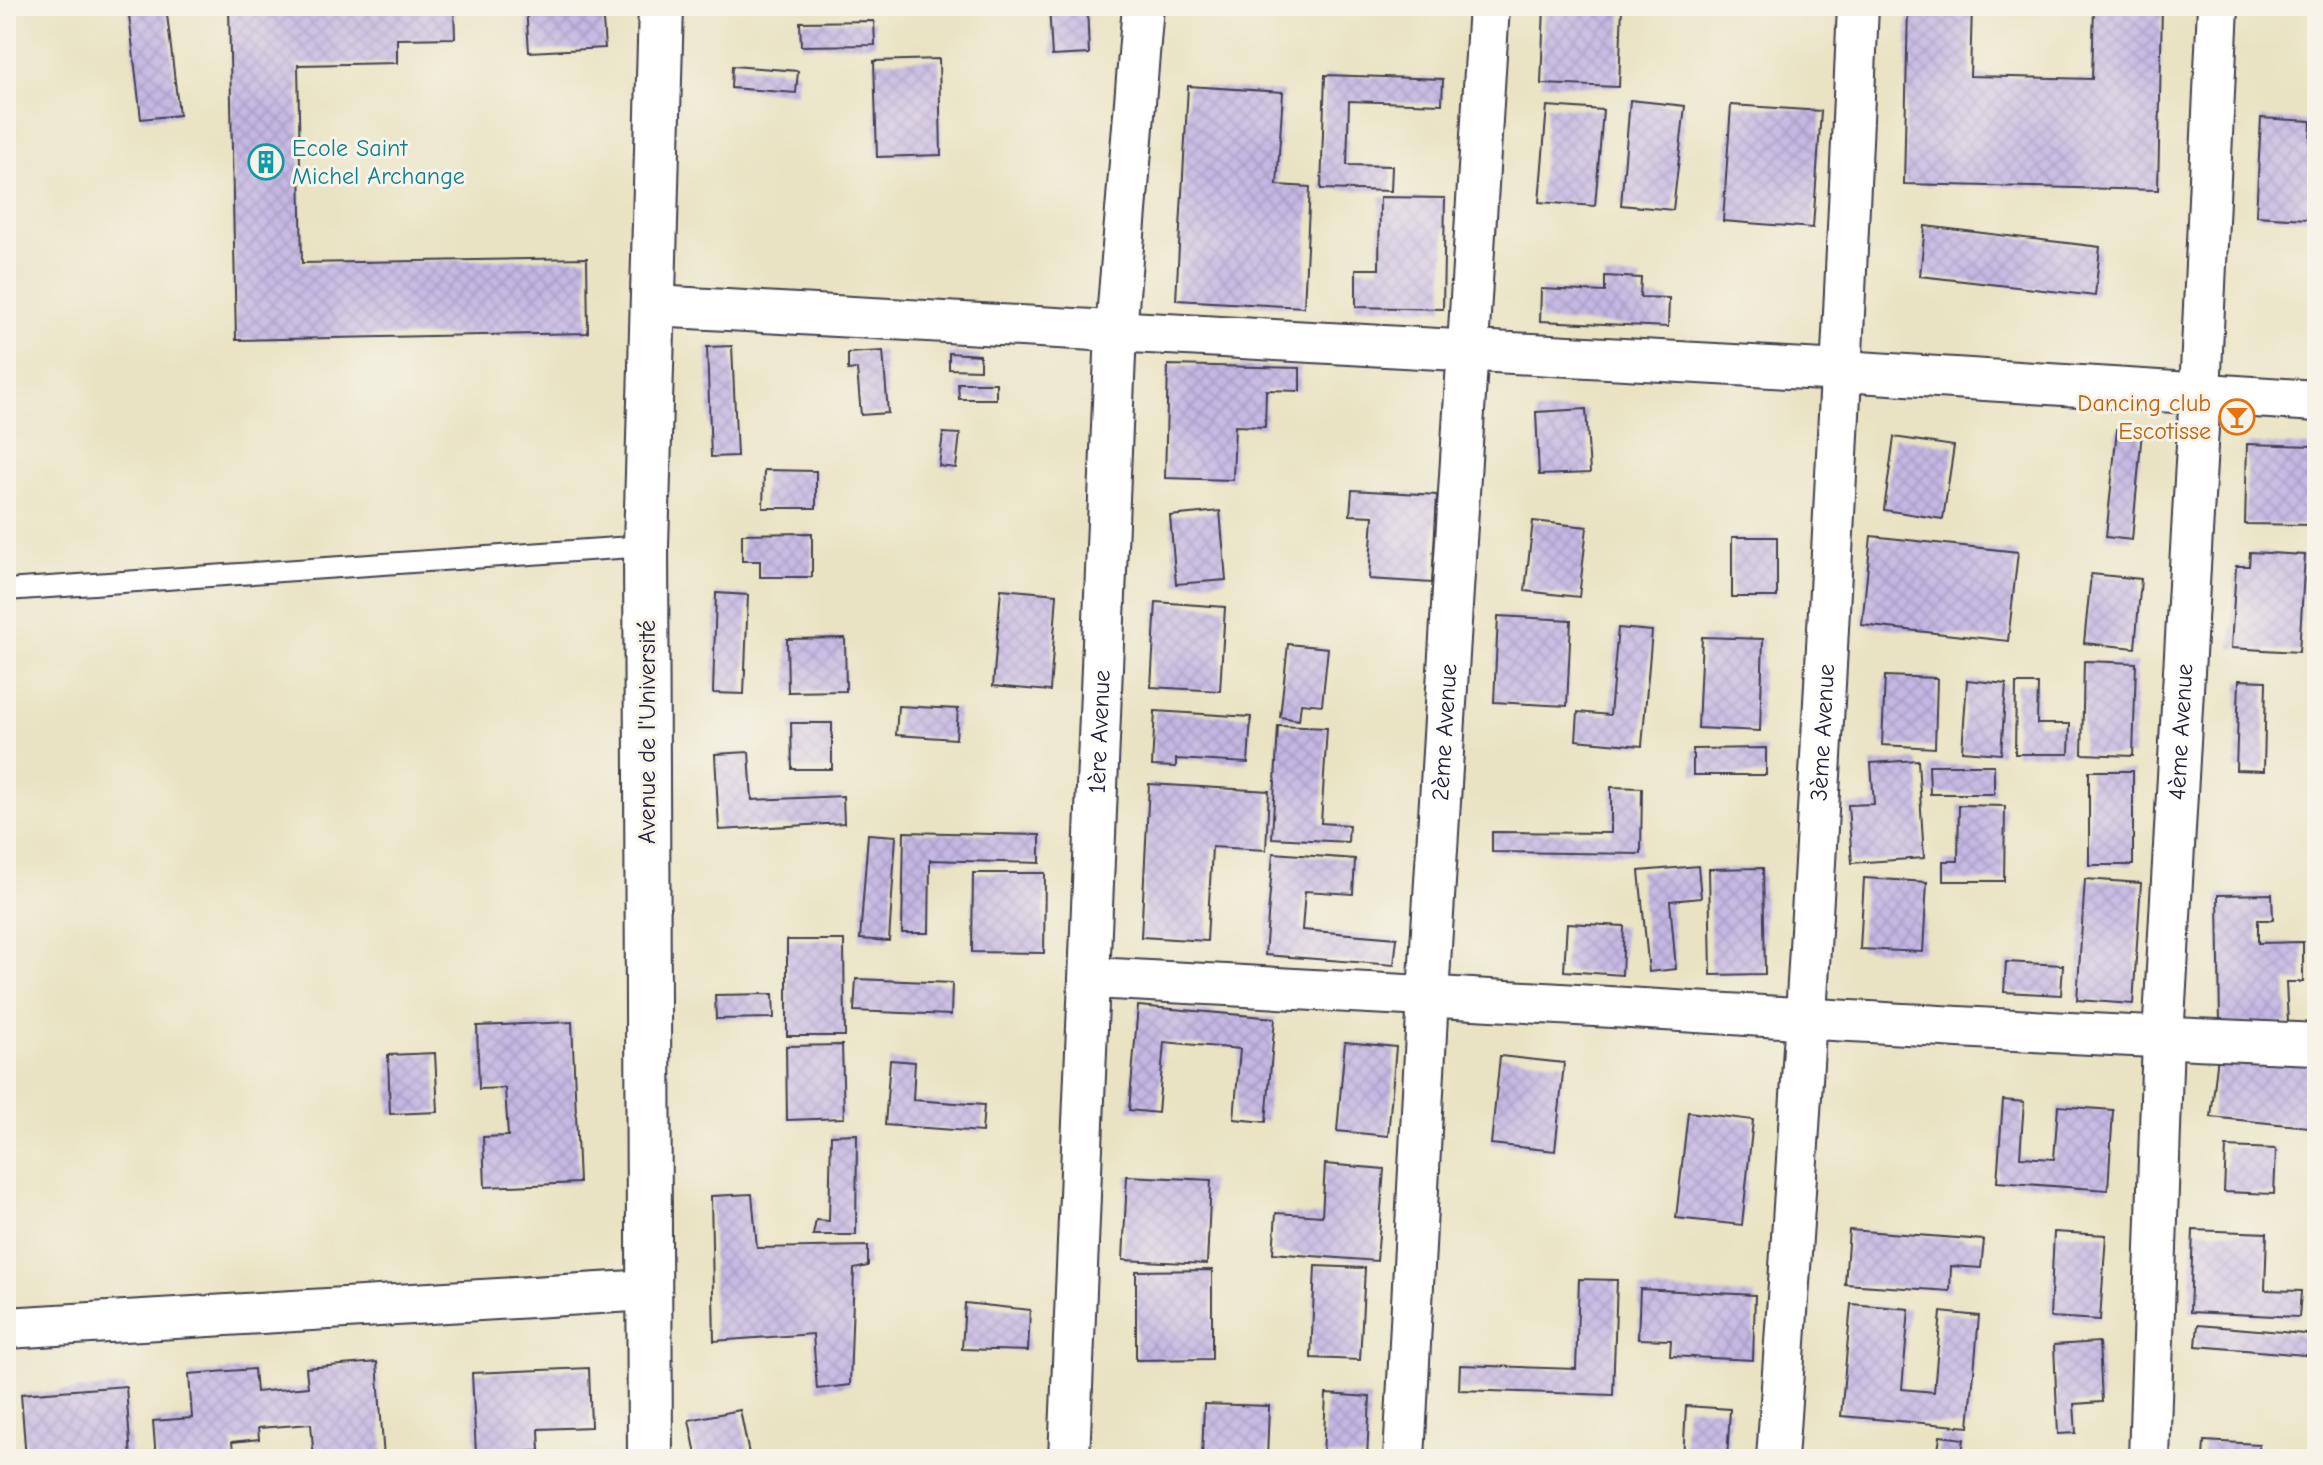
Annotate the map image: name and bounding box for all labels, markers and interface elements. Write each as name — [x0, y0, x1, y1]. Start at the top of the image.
place label: Ecole Saint Michel Archange — [292, 134, 465, 190]
building icon: Ecole Saint Michel Archange — [247, 143, 285, 181]
place label: Dancing club Escotisse — [2077, 389, 2211, 445]
bar icon: Dancing club Escotisse — [2218, 398, 2256, 436]
street label: Avenue de l'Université — [633, 620, 661, 844]
street label: 2ème Avenue — [1426, 663, 1462, 802]
street label: 3ème Avenue — [1805, 663, 1840, 802]
street label: 4ème Avenue — [2163, 663, 2198, 801]
street label: 1ère Avenue — [1083, 669, 1116, 794]

